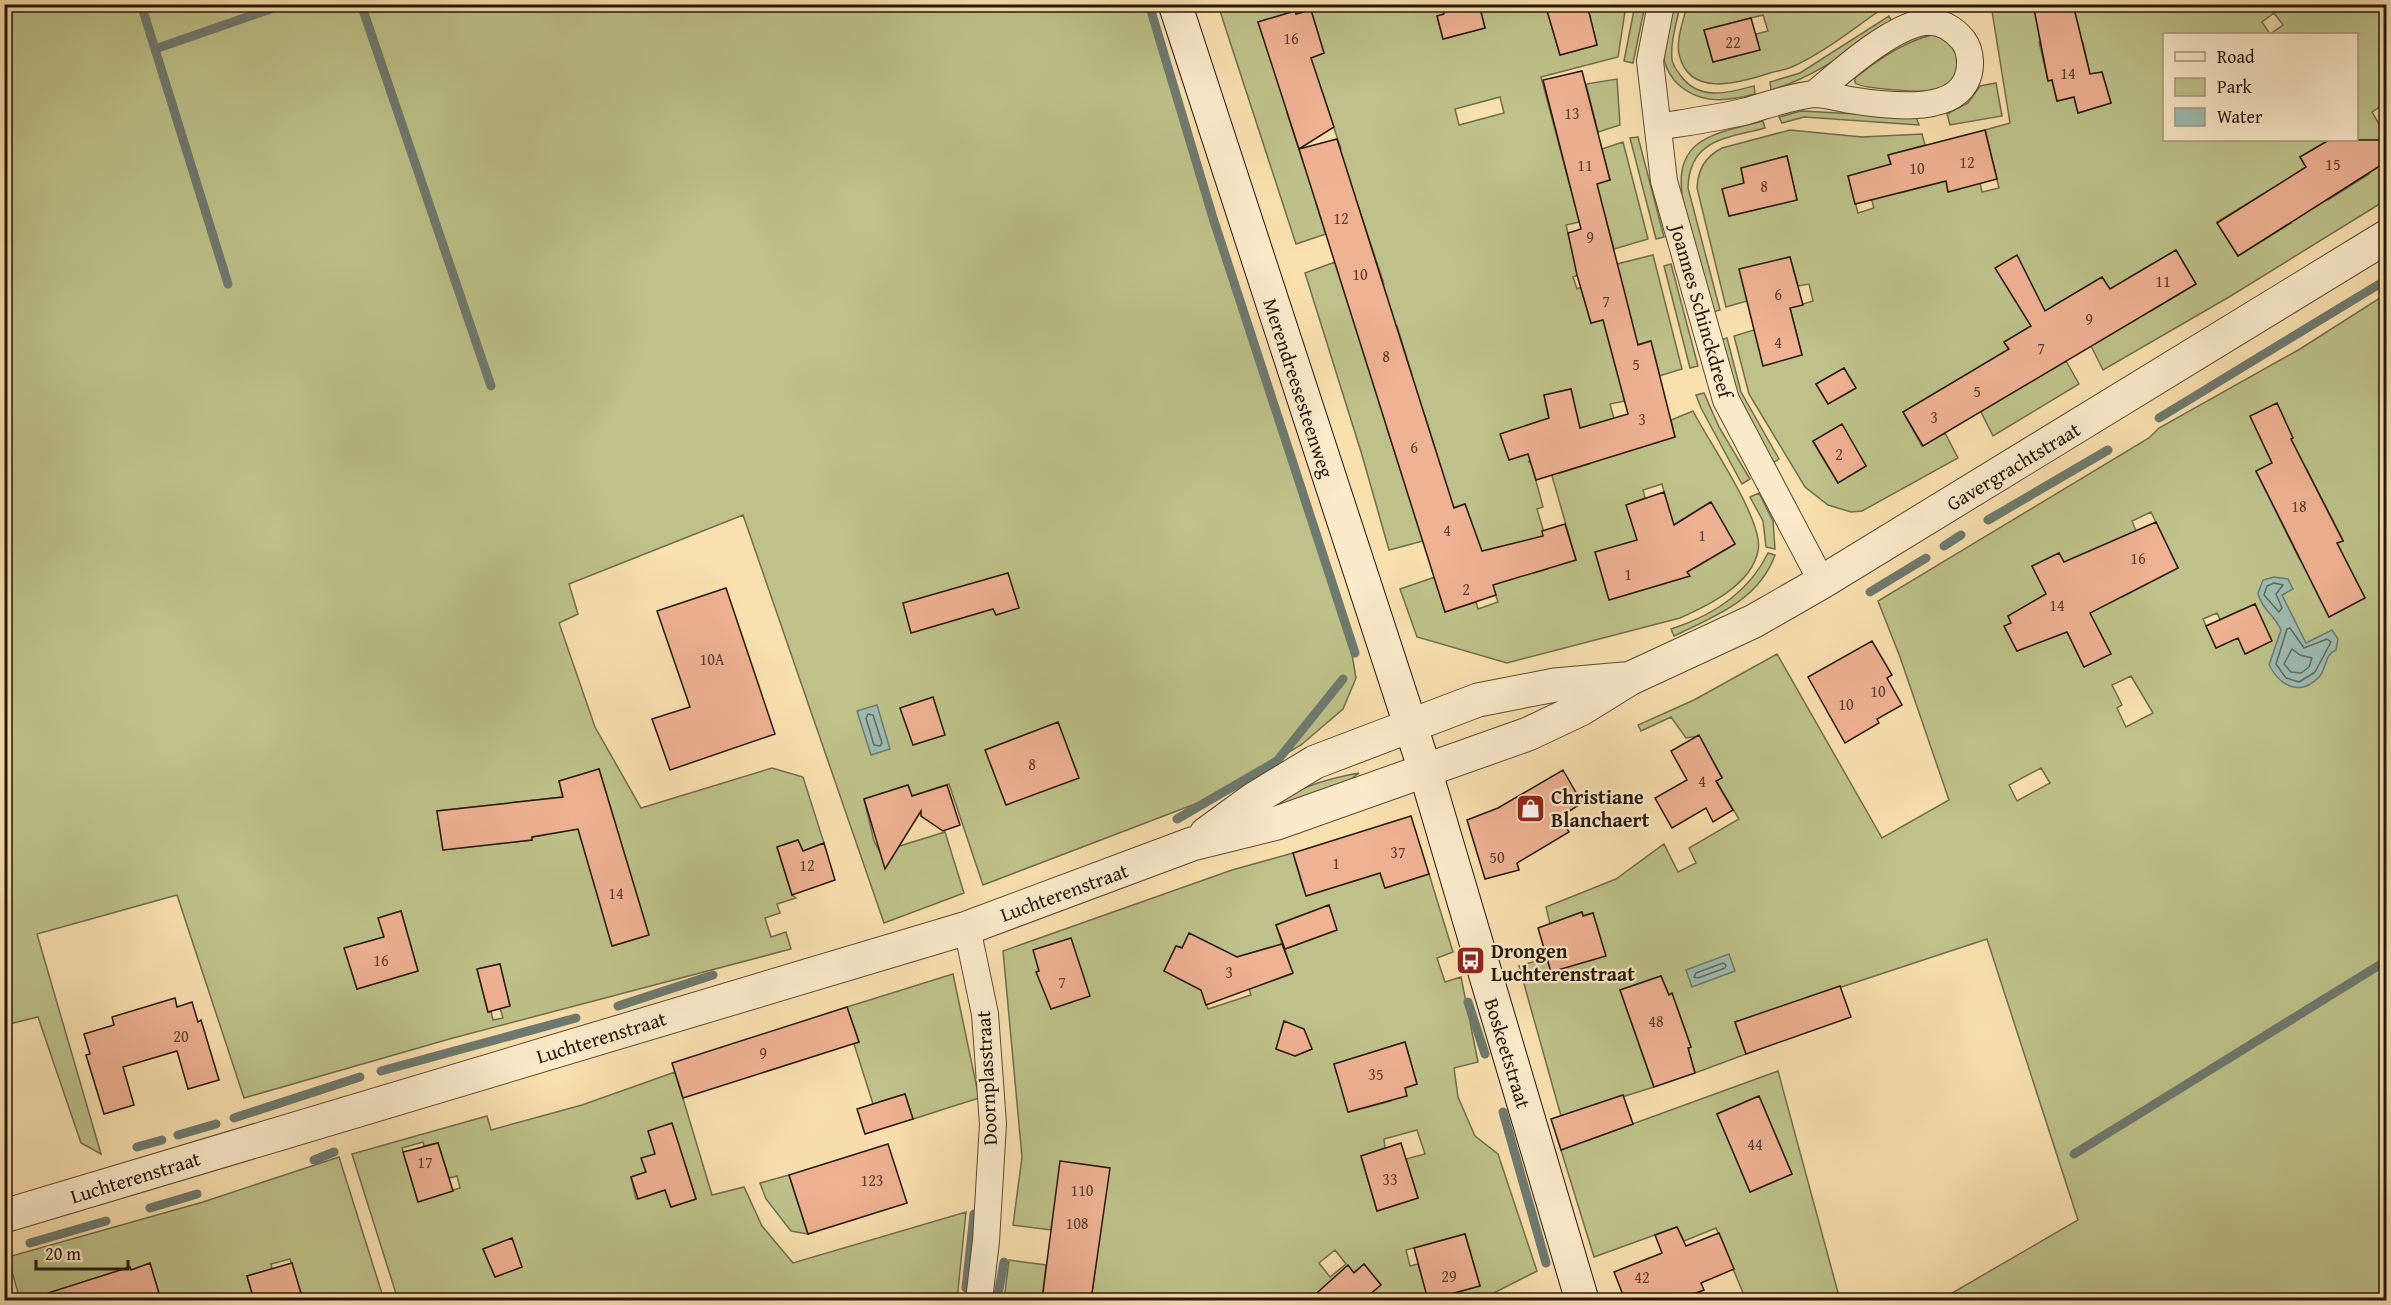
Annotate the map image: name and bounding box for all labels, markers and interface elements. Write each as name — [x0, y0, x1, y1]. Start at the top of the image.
house number: 16 — [1283, 26, 1299, 50]
house number: 22 — [1725, 30, 1741, 54]
legend — [2163, 33, 2358, 141]
text: Road — [2217, 43, 2255, 70]
house number: 14 — [2060, 61, 2076, 85]
text: Park — [2217, 73, 2253, 100]
house number: 13 — [1564, 101, 1580, 125]
text: Water — [2217, 103, 2263, 130]
house number: 12 — [1959, 150, 1975, 174]
house number: 15 — [2325, 152, 2341, 176]
house number: 11 — [1577, 153, 1593, 177]
house number: 10 — [1909, 156, 1925, 180]
house number: 8 — [1760, 174, 1768, 198]
house number: 12 — [1333, 206, 1349, 230]
street label: Joannes Schinckdreef — [1663, 218, 1741, 404]
house number: 9 — [1586, 225, 1594, 249]
house number: 10 — [1352, 262, 1368, 286]
house number: 11 — [2155, 269, 2171, 293]
house number: 6 — [1774, 282, 1782, 306]
house number: 7 — [1602, 289, 1610, 313]
street label: Merendreesesteenweg — [1256, 295, 1342, 482]
house number: 9 — [2085, 307, 2093, 331]
house number: 4 — [1774, 330, 1782, 354]
house number: 7 — [2037, 336, 2045, 360]
house number: 8 — [1382, 344, 1390, 368]
house number: 5 — [1632, 352, 1640, 376]
house number: 5 — [1973, 379, 1981, 403]
house number: 3 — [1930, 405, 1938, 429]
house number: 3 — [1638, 407, 1646, 431]
street label: Gavergrachtstraat — [1941, 415, 2085, 517]
house number: 6 — [1410, 435, 1418, 459]
house number: 2 — [1835, 442, 1843, 466]
house number: 18 — [2291, 494, 2307, 518]
house number: 4 — [1443, 518, 1451, 542]
house number: 1 — [1698, 523, 1706, 547]
house number: 16 — [2130, 546, 2146, 570]
house number: 1 — [1624, 562, 1632, 586]
house number: 2 — [1462, 577, 1470, 601]
house number: 14 — [2049, 593, 2065, 617]
house number: 10A — [699, 647, 725, 671]
house number: 10 — [1870, 679, 1886, 703]
house number: 10 — [1838, 692, 1854, 716]
house number: 8 — [1028, 752, 1036, 776]
house number: 4 — [1698, 769, 1706, 793]
place label: Christiane Blanchaert — [1551, 782, 1650, 834]
shop icon: Christiane Blanchaert — [1514, 792, 1546, 824]
house number: 37 — [1390, 840, 1406, 864]
house number: 50 — [1489, 845, 1505, 869]
house number: 1 — [1332, 851, 1340, 875]
house number: 12 — [799, 853, 815, 877]
street label: Luchterenstraat — [996, 855, 1132, 929]
house number: 14 — [608, 881, 624, 905]
place label: Drongen Luchterenstraat — [1491, 936, 1635, 988]
bus stop icon: Drongen Luchterenstraat — [1454, 945, 1486, 977]
house number: 16 — [373, 948, 389, 972]
house number: 3 — [1225, 960, 1233, 984]
house number: 7 — [1058, 970, 1066, 994]
street label: Boskeetstraat — [1477, 994, 1539, 1112]
street label: Luchterenstraat — [533, 1003, 669, 1071]
house number: 48 — [1648, 1009, 1664, 1033]
street label: Doornplasstraat — [968, 1010, 1004, 1146]
house number: 20 — [173, 1024, 189, 1048]
house number: 9 — [759, 1041, 767, 1065]
house number: 35 — [1368, 1062, 1384, 1086]
house number: 44 — [1747, 1132, 1763, 1156]
street label: Luchterenstraat — [67, 1143, 203, 1211]
house number: 17 — [417, 1150, 433, 1174]
house number: 33 — [1382, 1167, 1398, 1191]
house number: 123 — [860, 1168, 884, 1192]
house number: 110 — [1070, 1178, 1094, 1202]
house number: 108 — [1065, 1211, 1089, 1235]
scale bar — [36, 1233, 128, 1271]
text: 20 m — [45, 1240, 81, 1267]
house number: 29 — [1441, 1264, 1457, 1288]
house number: 42 — [1634, 1265, 1650, 1289]

